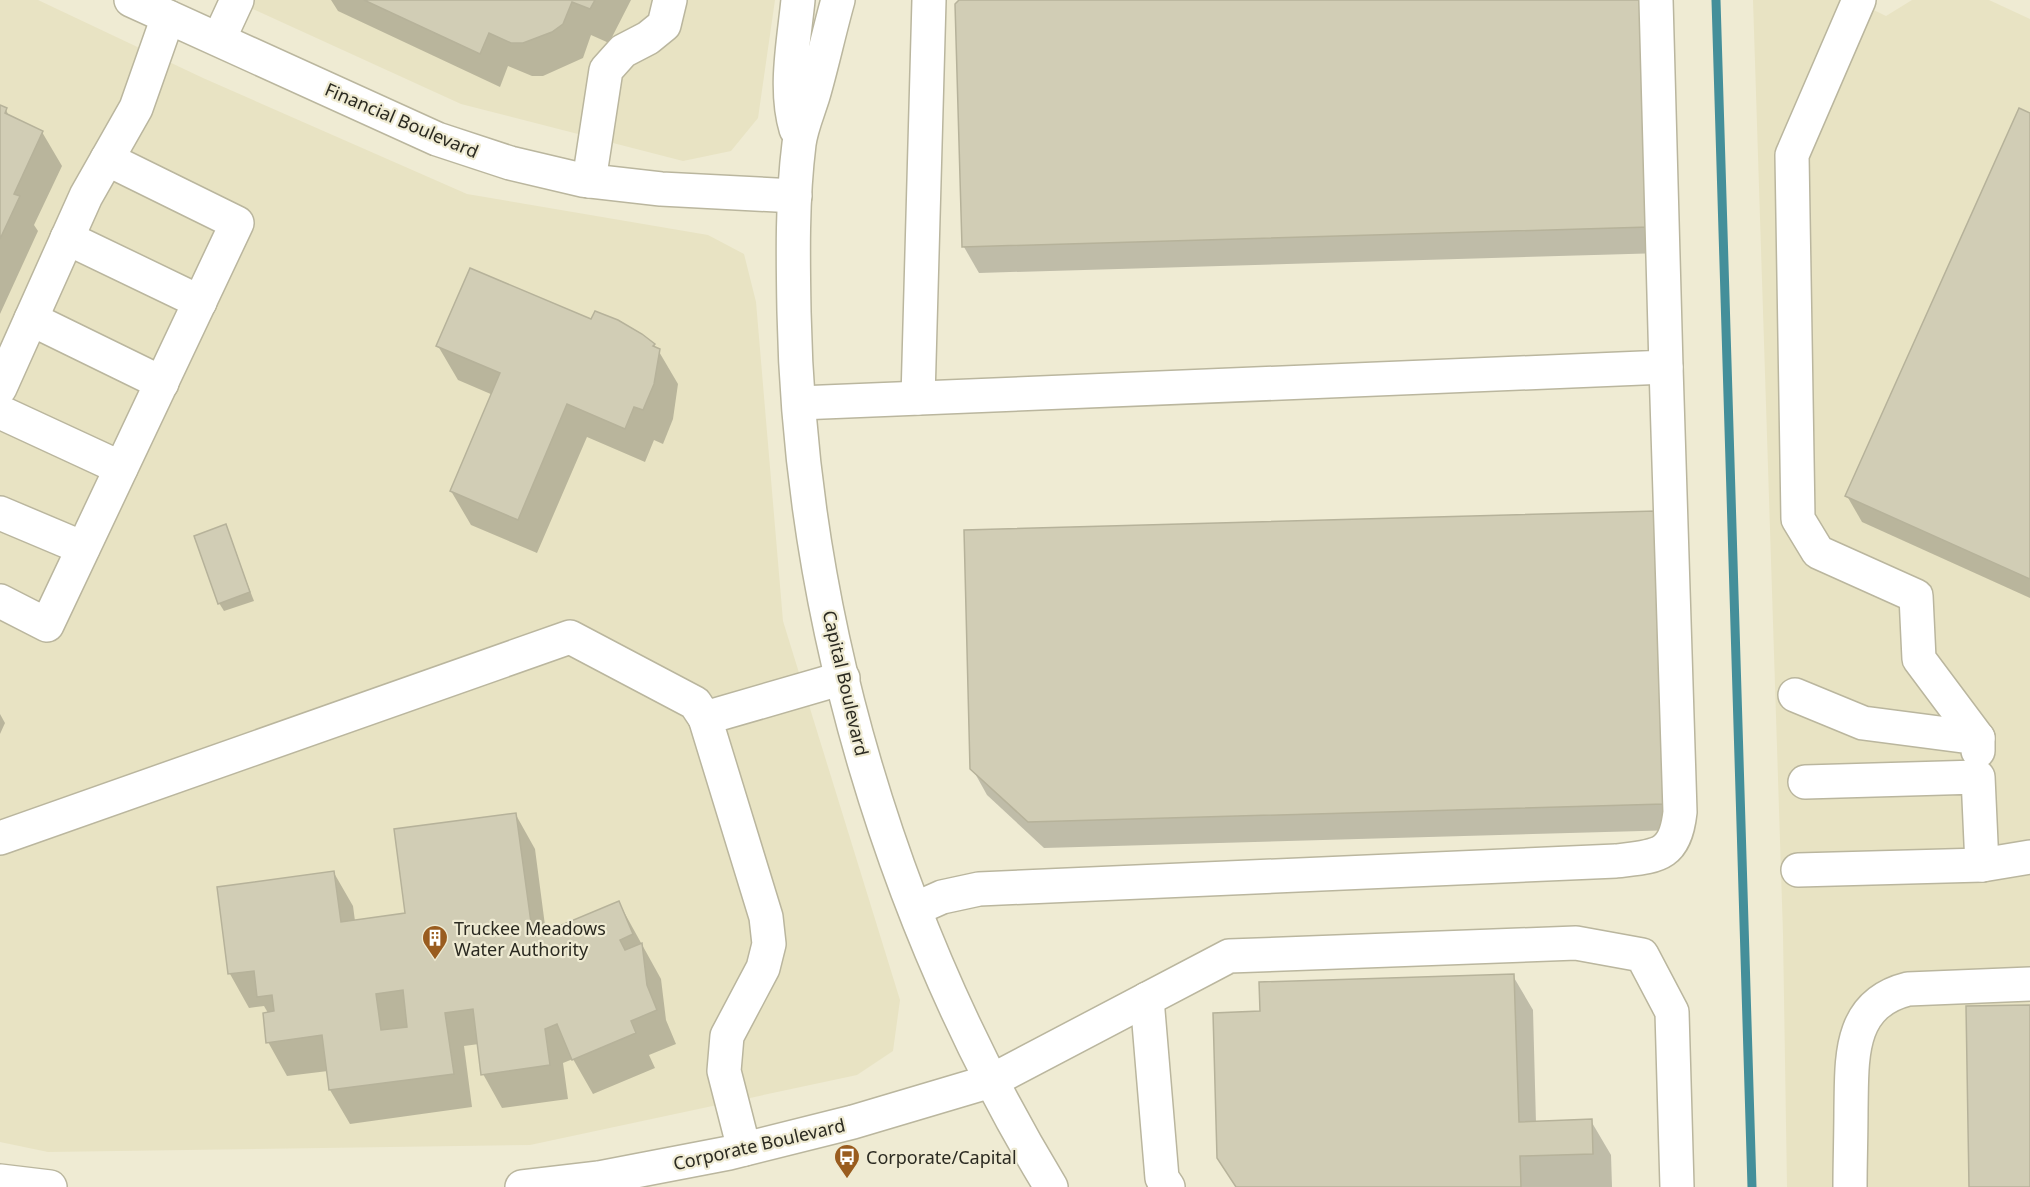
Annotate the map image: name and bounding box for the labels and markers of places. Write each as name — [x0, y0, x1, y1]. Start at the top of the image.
place label: Truckee Meadows Water Authority — [454, 916, 606, 961]
building icon: Truckee Meadows Water Authority — [420, 923, 450, 961]
bus stop icon: Corporate/Capital — [832, 1142, 862, 1180]
place label: Corporate/Capital — [866, 1145, 1017, 1169]

